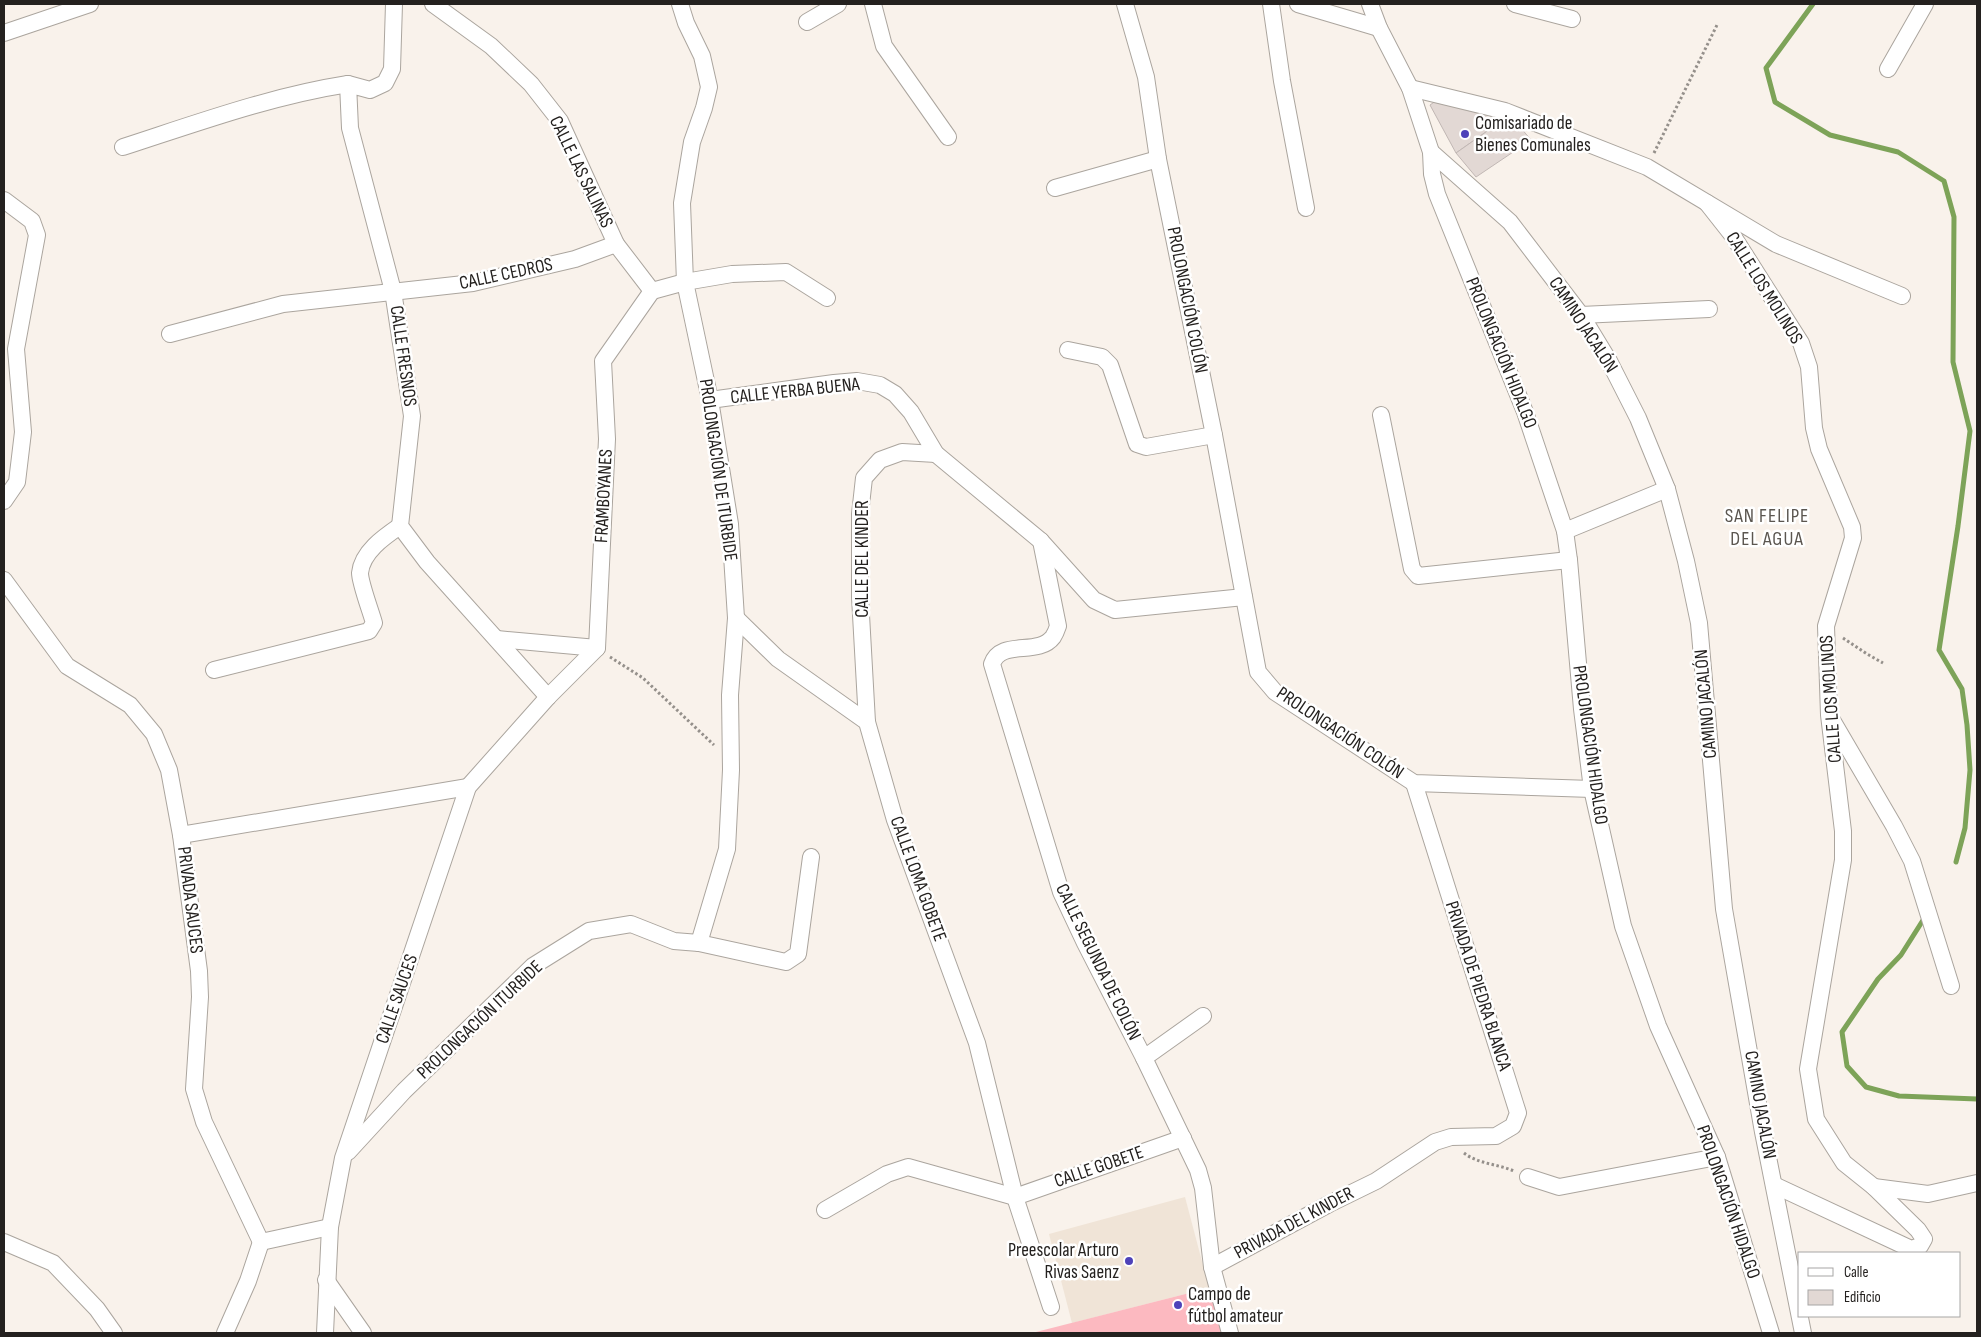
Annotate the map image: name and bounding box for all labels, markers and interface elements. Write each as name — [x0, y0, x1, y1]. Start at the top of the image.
street label: CALLE LAS SALINAS — [544, 112, 618, 232]
place label: Comisariado de Bienes Comunales — [1475, 112, 1591, 157]
marker: Comisariado de Bienes Comunales — [1459, 128, 1471, 140]
street label: PROLONGACIÓN COLÓN — [1162, 225, 1212, 375]
street label: CALLE LOS MOLINOS — [1720, 228, 1808, 348]
street label: CALLE CEDROS — [457, 253, 555, 295]
street label: CAMINO JACALÓN — [1544, 273, 1622, 377]
street label: PROLONGACIÓN HIDALGO — [1460, 274, 1542, 432]
street label: CALLE FRESNOS — [385, 304, 421, 408]
street label: CALLE YERBA BUENA — [729, 373, 862, 409]
street label: PROLONGACIÓN DE ITURBIDE — [694, 377, 742, 563]
street label: FRAMBOYANES — [590, 449, 618, 543]
street label: CALLE DEL KINDER — [851, 500, 874, 618]
district label: SAN FELIPE DEL AGUA — [1725, 504, 1809, 551]
street label: CALLE LOS MOLINOS — [1815, 634, 1847, 764]
street label: CAMINO JACALÓN — [1690, 648, 1722, 760]
street label: PROLONGACIÓN HIDALGO — [1567, 664, 1613, 826]
street label: PROLONGACIÓN COLÓN — [1272, 682, 1408, 784]
street label: CALLE LOMA GOBETE — [885, 813, 951, 945]
street label: PRIVADA SAUCES — [172, 845, 208, 955]
street label: CALLE SEGUNDA DE COLÓN — [1050, 880, 1146, 1044]
street label: PRIVADA DE PIEDRA BLANCA — [1440, 898, 1517, 1074]
street label: CALLE SAUCES — [371, 951, 423, 1047]
street label: PROLONGACIÓN ITURBIDE — [412, 956, 548, 1084]
street label: CAMINO JACALÓN — [1739, 1049, 1781, 1161]
street label: PROLONGACIÓN HIDALGO — [1691, 1122, 1765, 1282]
street label: CALLE GOBETE — [1051, 1141, 1147, 1193]
street label: PRIVADA DEL KINDER — [1230, 1182, 1358, 1264]
place label: Preescolar Arturo Rivas Saenz — [1008, 1239, 1119, 1284]
legend — [1798, 1252, 1961, 1317]
marker: Preescolar Arturo Rivas Saenz — [1123, 1255, 1135, 1267]
text: Calle — [1844, 1263, 1868, 1282]
place label: Campo de fútbol amateur — [1188, 1283, 1284, 1328]
text: Edificio — [1844, 1288, 1881, 1307]
marker: Campo de fútbol amateur — [1172, 1299, 1184, 1311]

